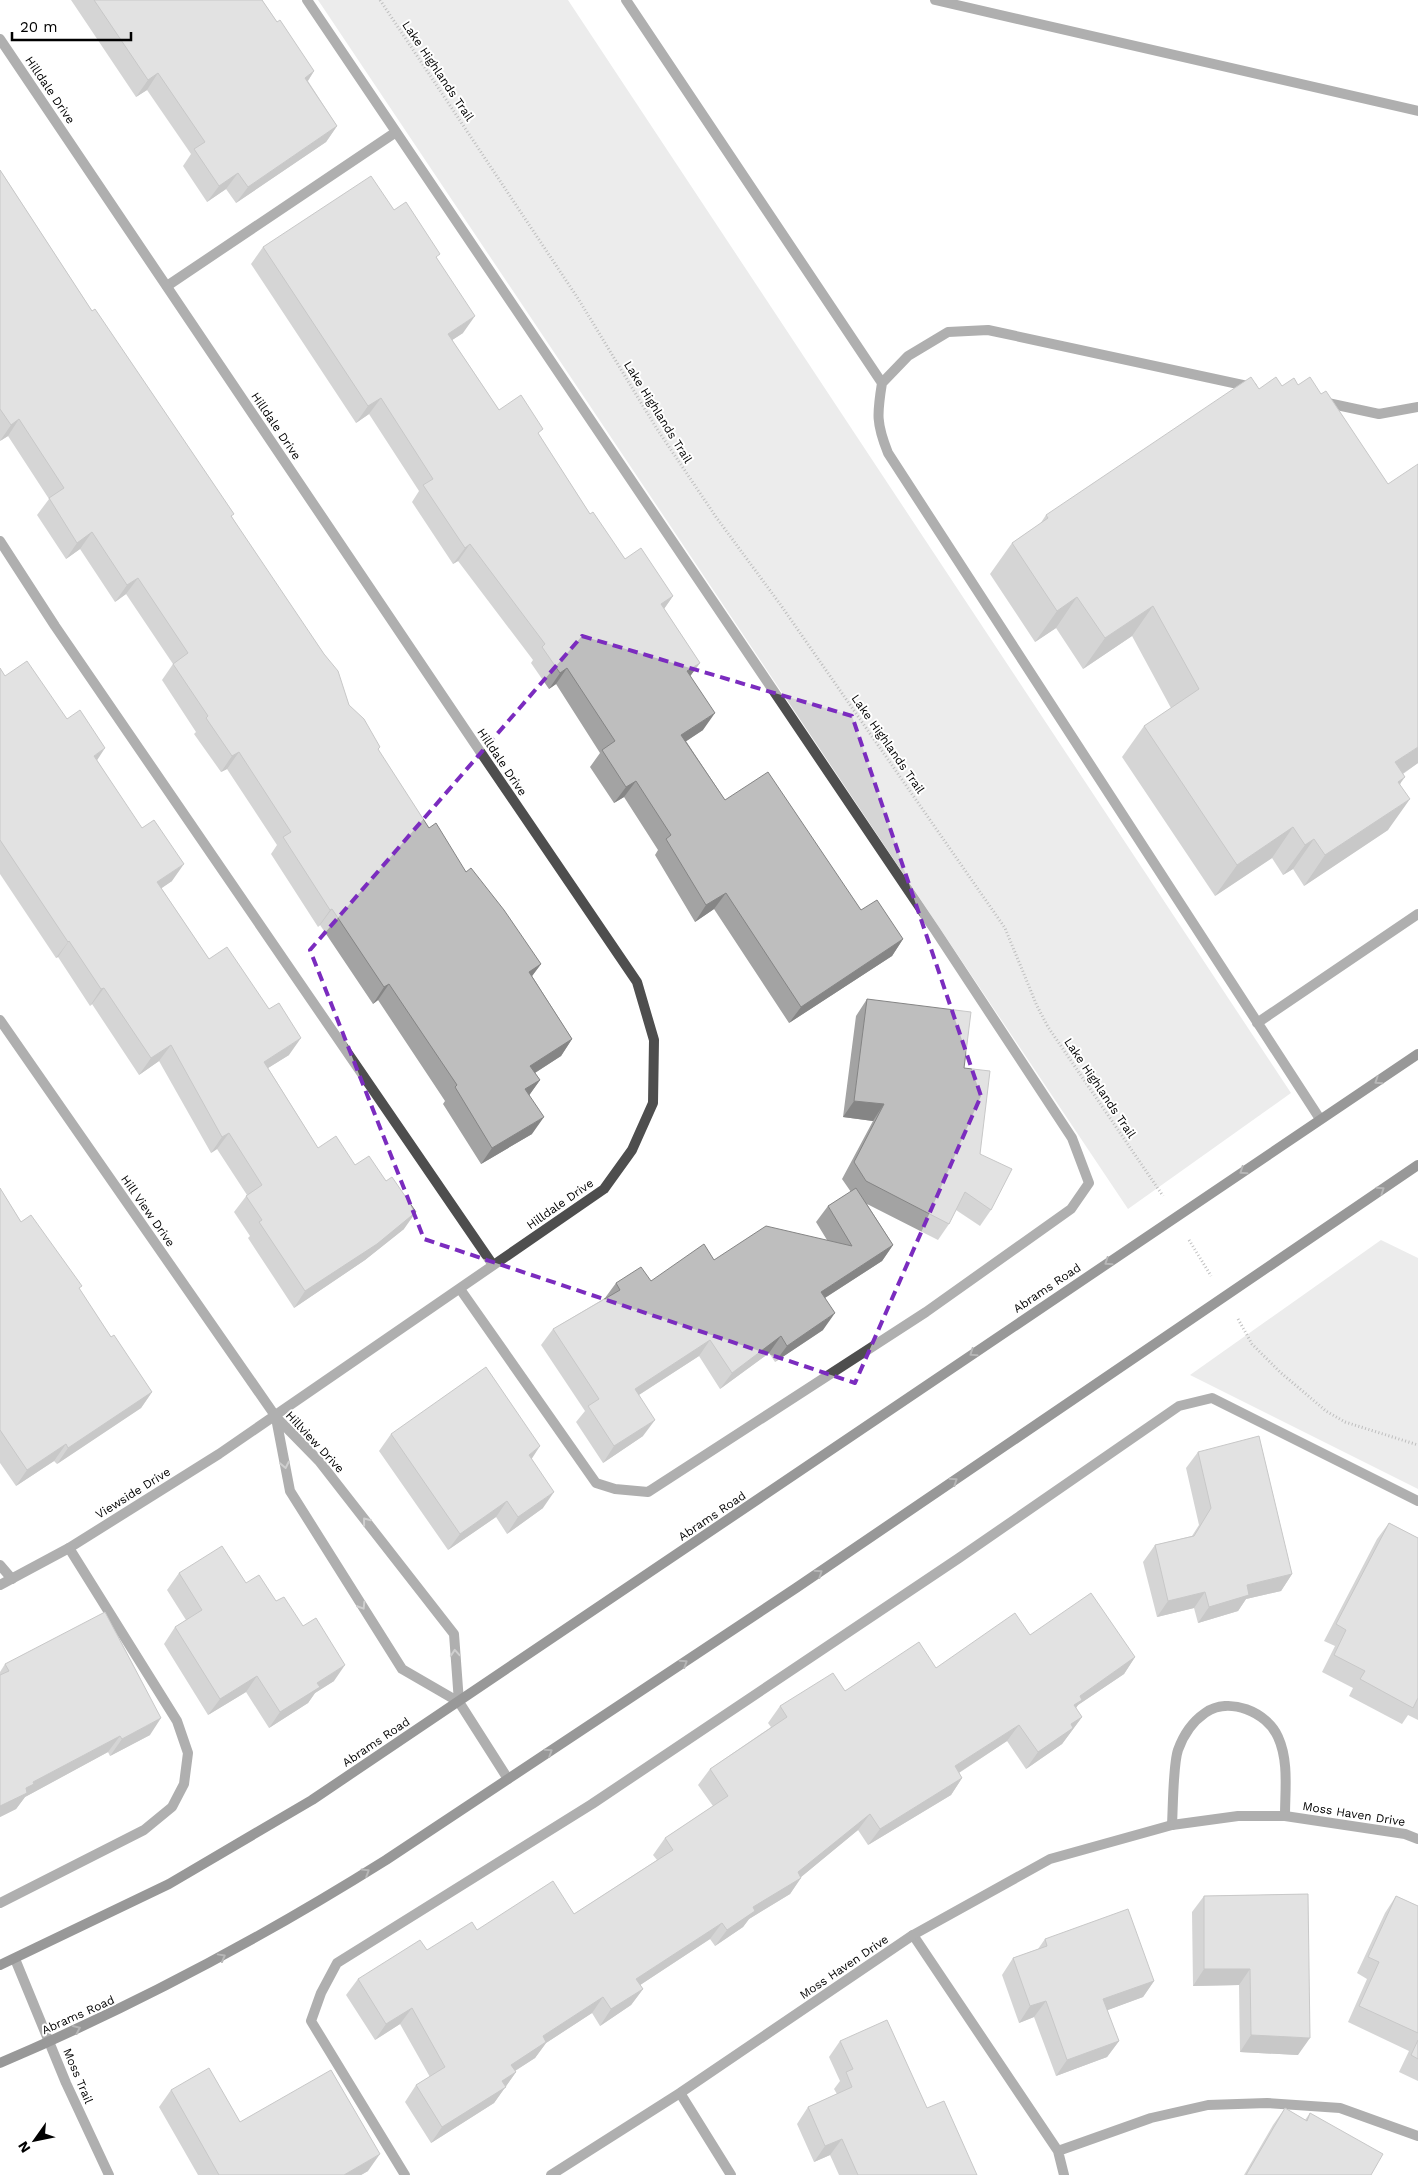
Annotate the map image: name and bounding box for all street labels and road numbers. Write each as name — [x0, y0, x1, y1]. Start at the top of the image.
street label: Lake Highlands Trail — [399, 18, 477, 124]
street label: Hilldale Drive — [22, 54, 78, 126]
street label: Lake Highlands Trail — [621, 358, 695, 466]
street label: Hilldale Drive — [248, 390, 304, 462]
street label: Lake Highlands Trail — [849, 692, 928, 796]
street label: Hilldale Drive — [474, 726, 530, 798]
street label: Lake Highlands Trail — [1061, 1035, 1139, 1141]
street label: Hill View Drive — [118, 1173, 178, 1250]
street label: Hilldale Drive — [524, 1176, 596, 1232]
street label: Abrams Road — [1011, 1260, 1083, 1316]
street label: Hillview Drive — [283, 1408, 347, 1476]
street label: Viewside Drive — [93, 1464, 173, 1522]
street label: Abrams Road — [676, 1488, 748, 1544]
street label: Abrams Road — [340, 1714, 412, 1770]
street label: Moss Haven Drive — [1302, 1799, 1406, 1829]
street label: Moss Haven Drive — [797, 1932, 891, 2002]
street label: Abrams Road — [39, 1993, 117, 2037]
street label: Moss Trail — [60, 2046, 96, 2106]

